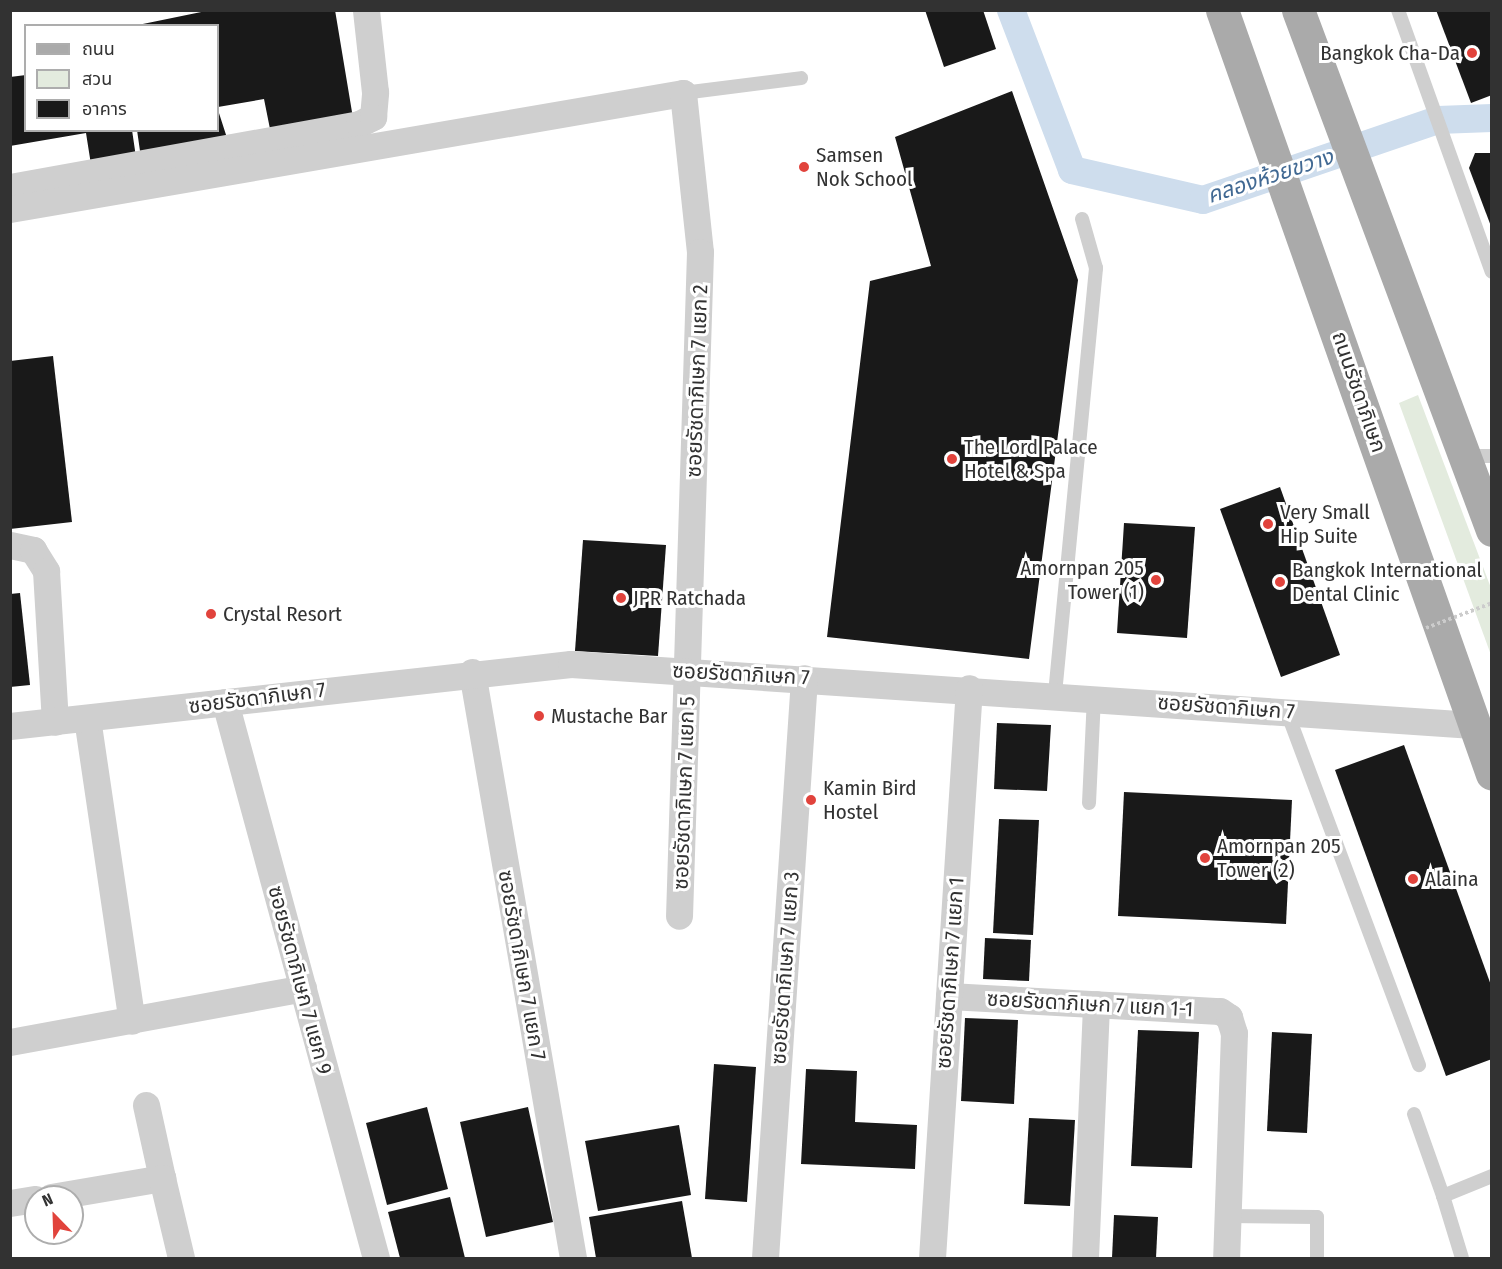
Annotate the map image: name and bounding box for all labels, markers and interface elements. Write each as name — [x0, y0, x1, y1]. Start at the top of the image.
legend — [24, 24, 219, 132]
text: ถนน — [82, 38, 115, 60]
place label: Bangkok Cha-Da — [1320, 40, 1460, 66]
marker: Bangkok Cha-Da — [1465, 46, 1479, 60]
text: สวน — [82, 68, 112, 90]
text: อาคาร — [82, 98, 127, 120]
place label: Samsen Nok School — [816, 142, 913, 192]
water label: คลองห้วยขวาง — [1204, 143, 1336, 209]
marker: Samsen Nok School — [797, 160, 811, 174]
street label: ซอยรัชดาภิเษก 7 แยก 2 — [681, 284, 713, 478]
street label: ถนนรัชดาภิเษก — [1327, 328, 1391, 456]
place label: The Lord Palace Hotel & Spa — [964, 434, 1098, 484]
marker: The Lord Palace Hotel & Spa — [945, 452, 959, 466]
place label: Very Small Hip Suite — [1280, 499, 1370, 549]
marker: Very Small Hip Suite — [1261, 517, 1275, 531]
place label: Amornpan 205 Tower (1) — [1020, 555, 1144, 605]
place label: Bangkok International Dental Clinic — [1292, 557, 1482, 607]
marker: Amornpan 205 Tower (1) — [1149, 573, 1163, 587]
marker: Bangkok International Dental Clinic — [1273, 575, 1287, 589]
place label: JPR Ratchada — [633, 585, 746, 611]
marker: JPR Ratchada — [614, 591, 628, 605]
place label: Crystal Resort — [223, 601, 342, 627]
marker: Crystal Resort — [204, 607, 218, 621]
street label: ซอยรัชดาภิเษก 7 — [672, 658, 810, 690]
street label: ซอยรัชดาภิเษก 7 — [187, 677, 327, 719]
street label: ซอยรัชดาภิเษก 7 — [1157, 690, 1295, 724]
street label: ซอยรัชดาภิเษก 7 แยก 5 — [668, 696, 700, 890]
place label: Mustache Bar — [551, 703, 667, 729]
marker: Mustache Bar — [532, 709, 546, 723]
place label: Kamin Bird Hostel — [823, 775, 916, 825]
marker: Kamin Bird Hostel — [804, 793, 818, 807]
place label: Amornpan 205 Tower (2) — [1217, 833, 1341, 883]
marker: Amornpan 205 Tower (2) — [1198, 851, 1212, 865]
place label: Alaina — [1425, 866, 1478, 892]
street label: ซอยรัชดาภิเษก 7 แยก 7 — [493, 868, 551, 1062]
street label: ซอยรัชดาภิเษก 7 แยก 3 — [766, 871, 804, 1065]
marker: Alaina — [1406, 872, 1420, 886]
street label: ซอยรัชดาภิเษก 7 แยก 1 — [931, 876, 969, 1070]
street label: ซอยรัชดาภิเษก 7 แยก 9 — [263, 883, 337, 1077]
street label: ซอยรัชดาภิเษก 7 แยก 1-1 — [986, 986, 1194, 1022]
north arrow — [24, 1185, 84, 1245]
text: N — [39, 1189, 56, 1210]

